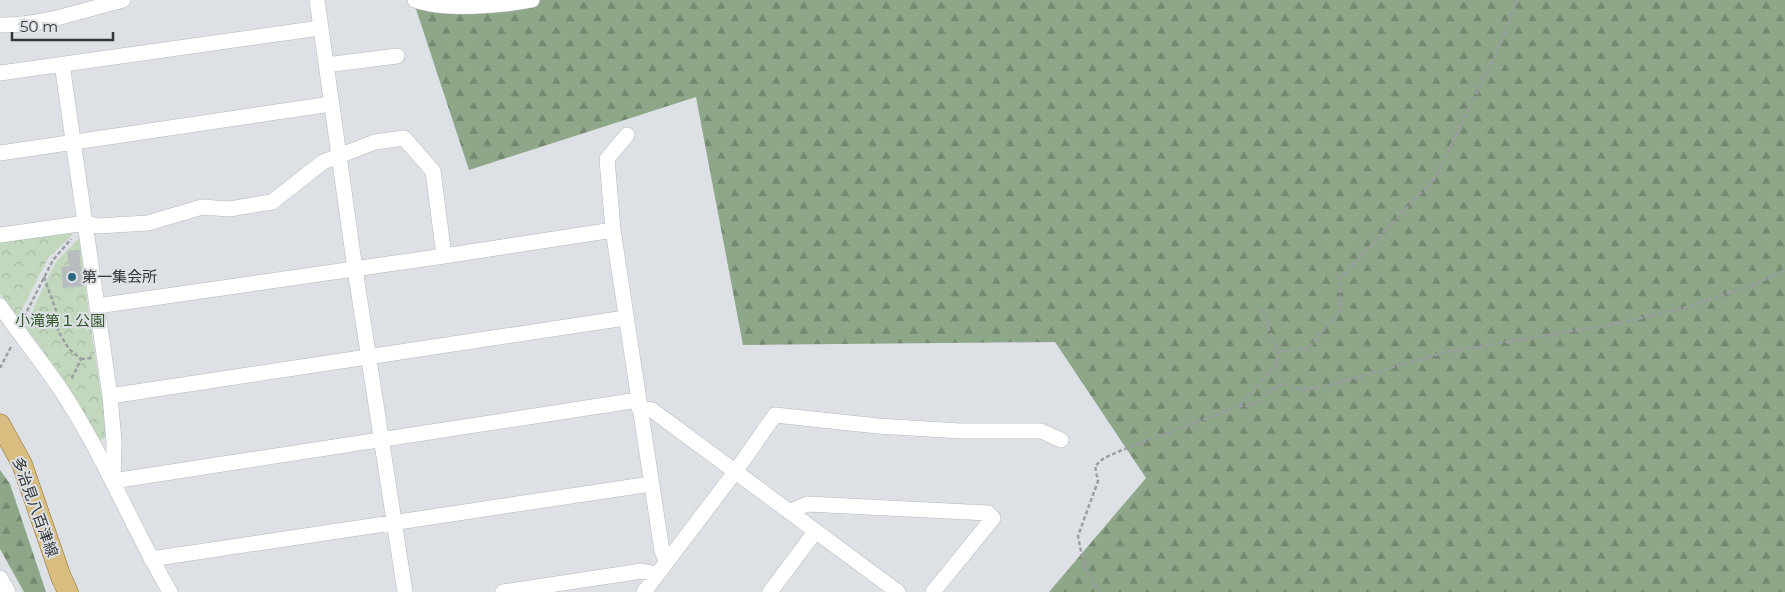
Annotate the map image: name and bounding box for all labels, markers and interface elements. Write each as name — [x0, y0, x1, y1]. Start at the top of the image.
scale bar — [12, 10, 114, 42]
text: 50 m — [20, 17, 58, 36]
place label: 第一集会所 — [82, 267, 157, 286]
marker: 第一集会所 — [66, 271, 78, 283]
park label: 小滝第１公園 — [15, 311, 105, 330]
street label: 多治見八百津線 — [9, 454, 62, 559]

